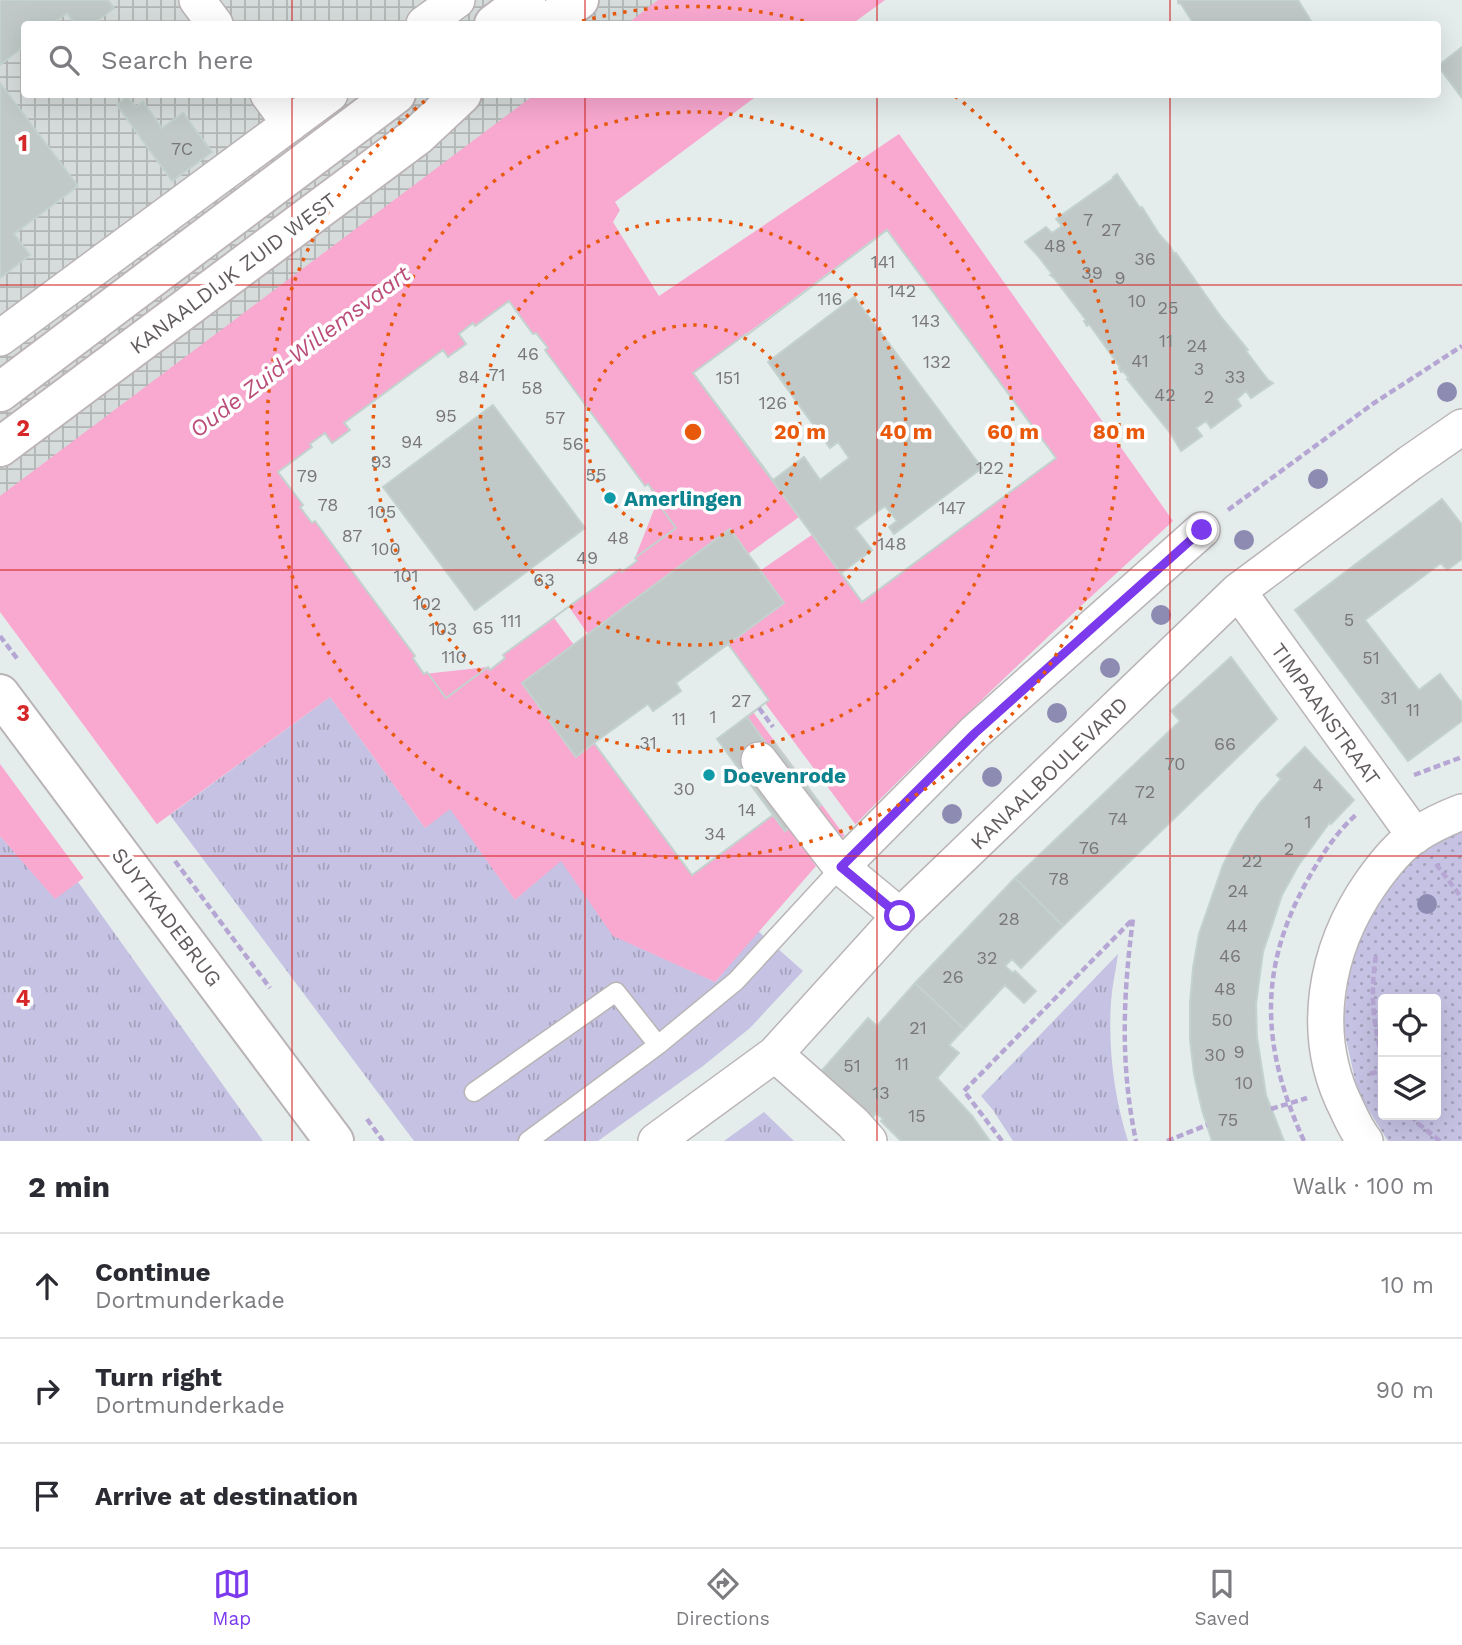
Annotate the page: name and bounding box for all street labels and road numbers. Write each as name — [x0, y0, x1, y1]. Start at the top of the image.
street label: KANAALDIJK ZUID WEST — [125, 187, 342, 359]
street label: TIMPAANSTRAAT — [1266, 638, 1386, 790]
street label: KANAALBOULEVARD — [965, 691, 1133, 855]
street label: SUYTKADEBRUG — [107, 843, 227, 991]

